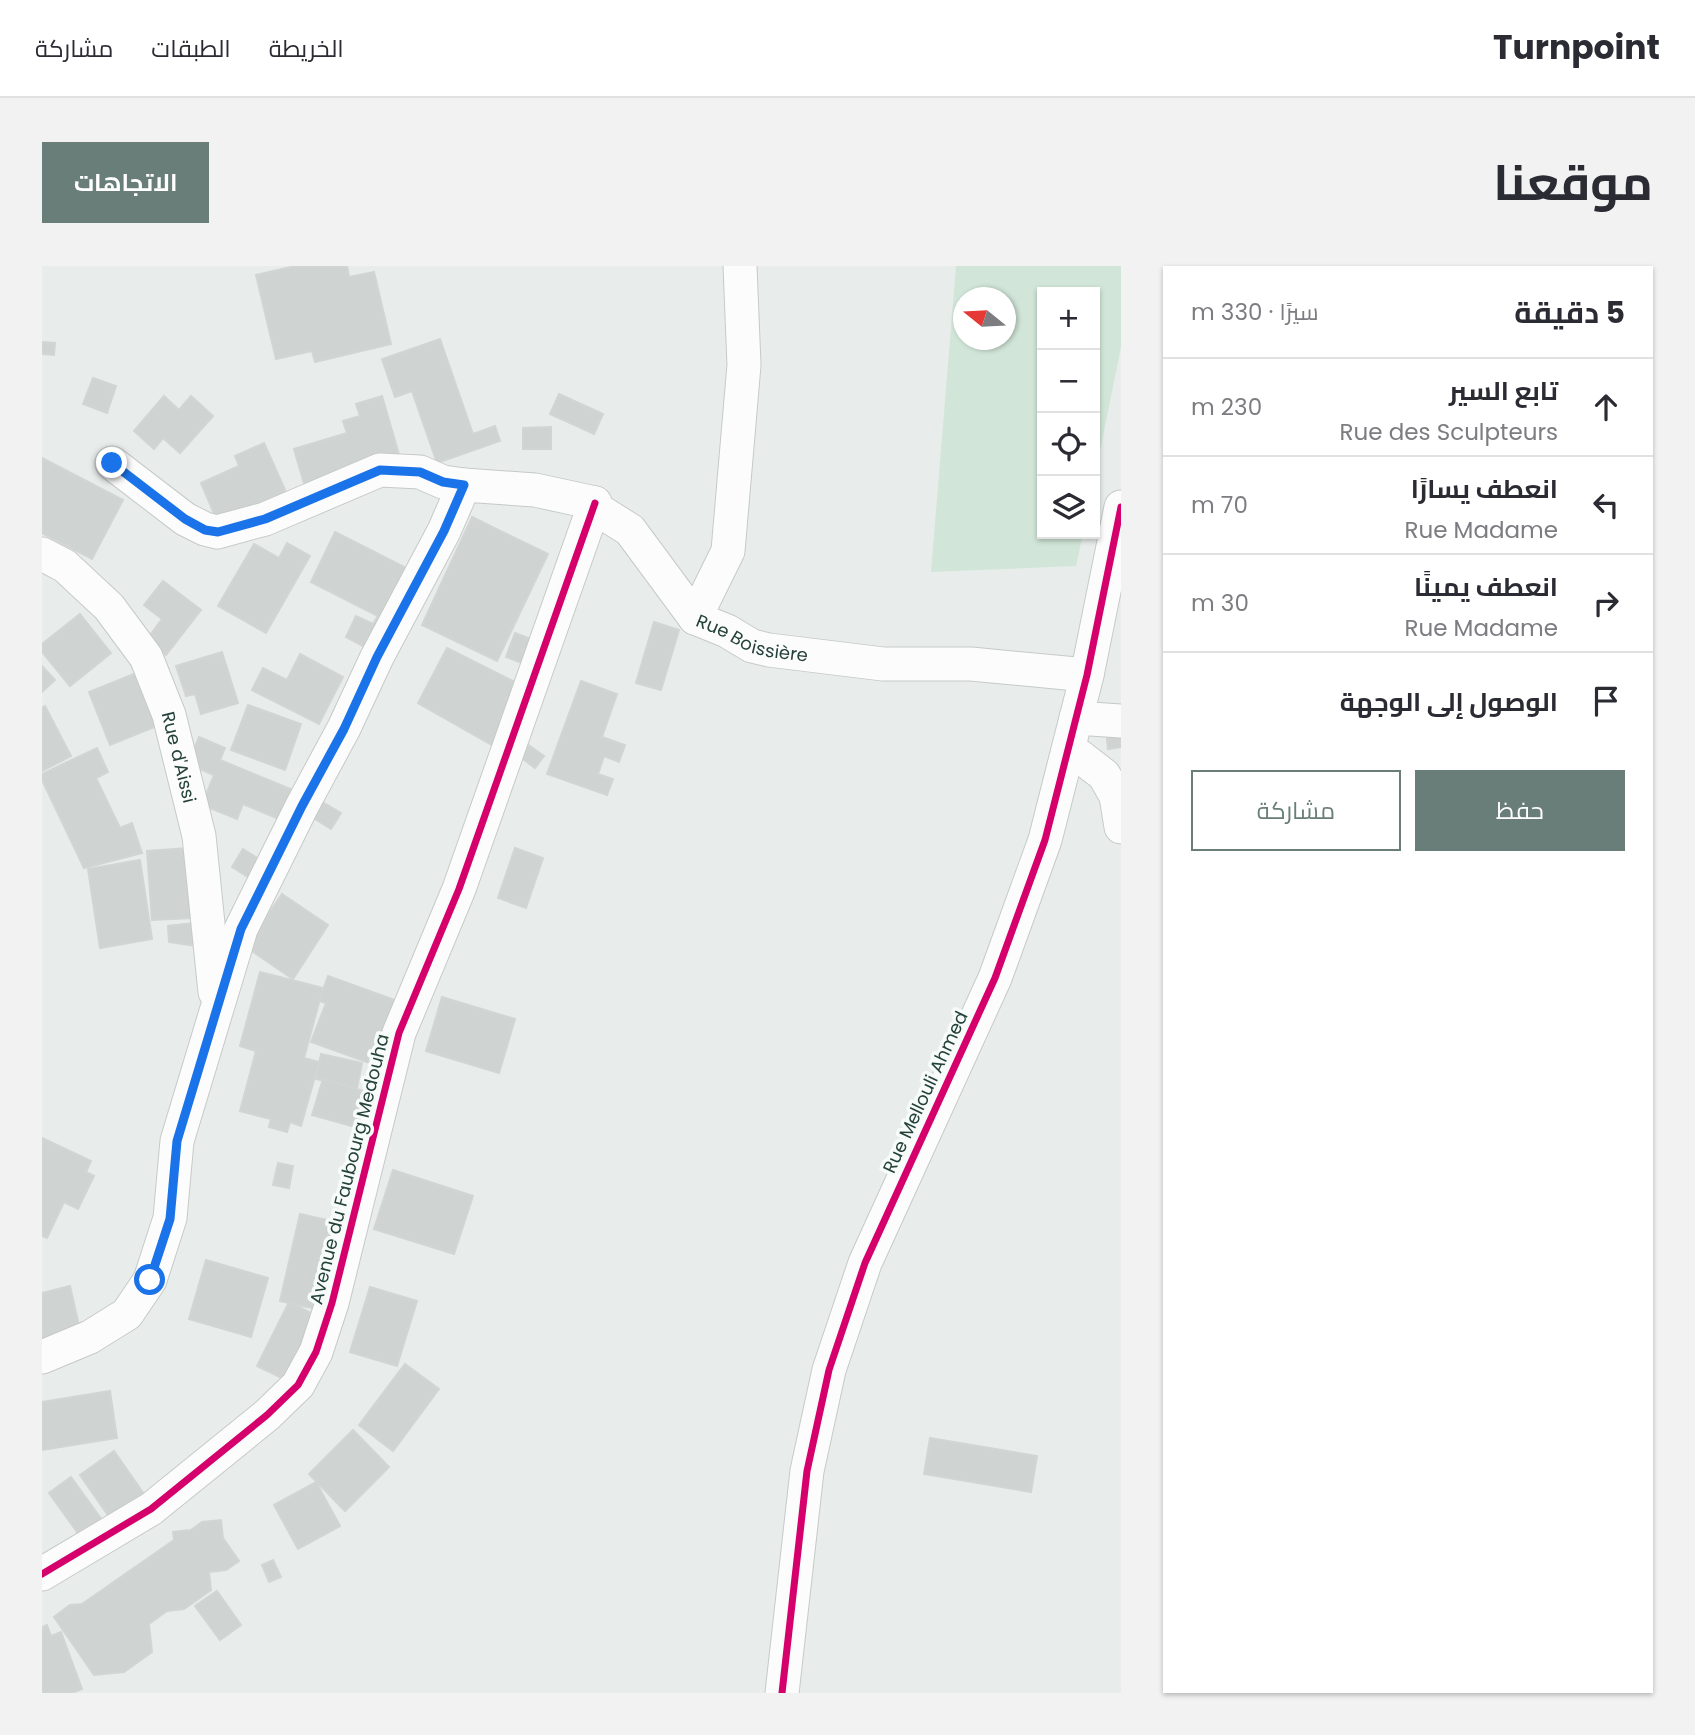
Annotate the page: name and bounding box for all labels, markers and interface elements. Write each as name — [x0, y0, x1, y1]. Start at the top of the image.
text: Turnpoint — [1493, 24, 1660, 71]
text: مشاركة — [35, 32, 113, 65]
text: الطبقات — [151, 32, 231, 65]
text: الخريطة — [269, 32, 344, 65]
button: الاتجاهات — [42, 142, 209, 223]
text: موقعنا — [1493, 149, 1653, 217]
north arrow — [953, 287, 1016, 350]
map controls — [1037, 287, 1100, 539]
button: + — [1037, 287, 1100, 350]
text: 5 دقيقة — [1514, 291, 1625, 334]
text: سيرًا · 330 m — [1191, 296, 1318, 328]
button: − — [1037, 350, 1100, 413]
text: تابع السير — [1449, 373, 1558, 409]
icon: ahead — [1587, 388, 1625, 426]
text: 230 m — [1191, 391, 1262, 423]
button: locate — [1037, 413, 1100, 476]
text: Rue des Sculpteurs — [1340, 416, 1558, 448]
route end — [96, 447, 127, 478]
text: انعطف يسارًا — [1411, 471, 1558, 507]
button: layers — [1037, 476, 1100, 539]
icon: left — [1587, 486, 1625, 524]
text: 70 m — [1191, 489, 1248, 521]
text: Rue Madame — [1404, 514, 1558, 546]
text: انعطف يمينًا — [1414, 569, 1558, 605]
icon: right — [1587, 584, 1625, 622]
text: 30 m — [1191, 587, 1249, 619]
street label: Rue Boissière — [693, 607, 810, 667]
text: Rue Madame — [1404, 612, 1558, 644]
icon: arrive — [1587, 682, 1625, 720]
text: الوصول إلى الوجهة — [1340, 684, 1558, 720]
street label: Rue d'Aissi — [156, 709, 203, 805]
button: مشاركة — [1191, 770, 1401, 851]
button: حفظ — [1415, 770, 1625, 851]
street label: Rue Mellouli Ahmed — [876, 1007, 974, 1177]
street label: Avenue du Faubourg Medouha — [303, 1031, 395, 1307]
route start — [134, 1264, 165, 1295]

